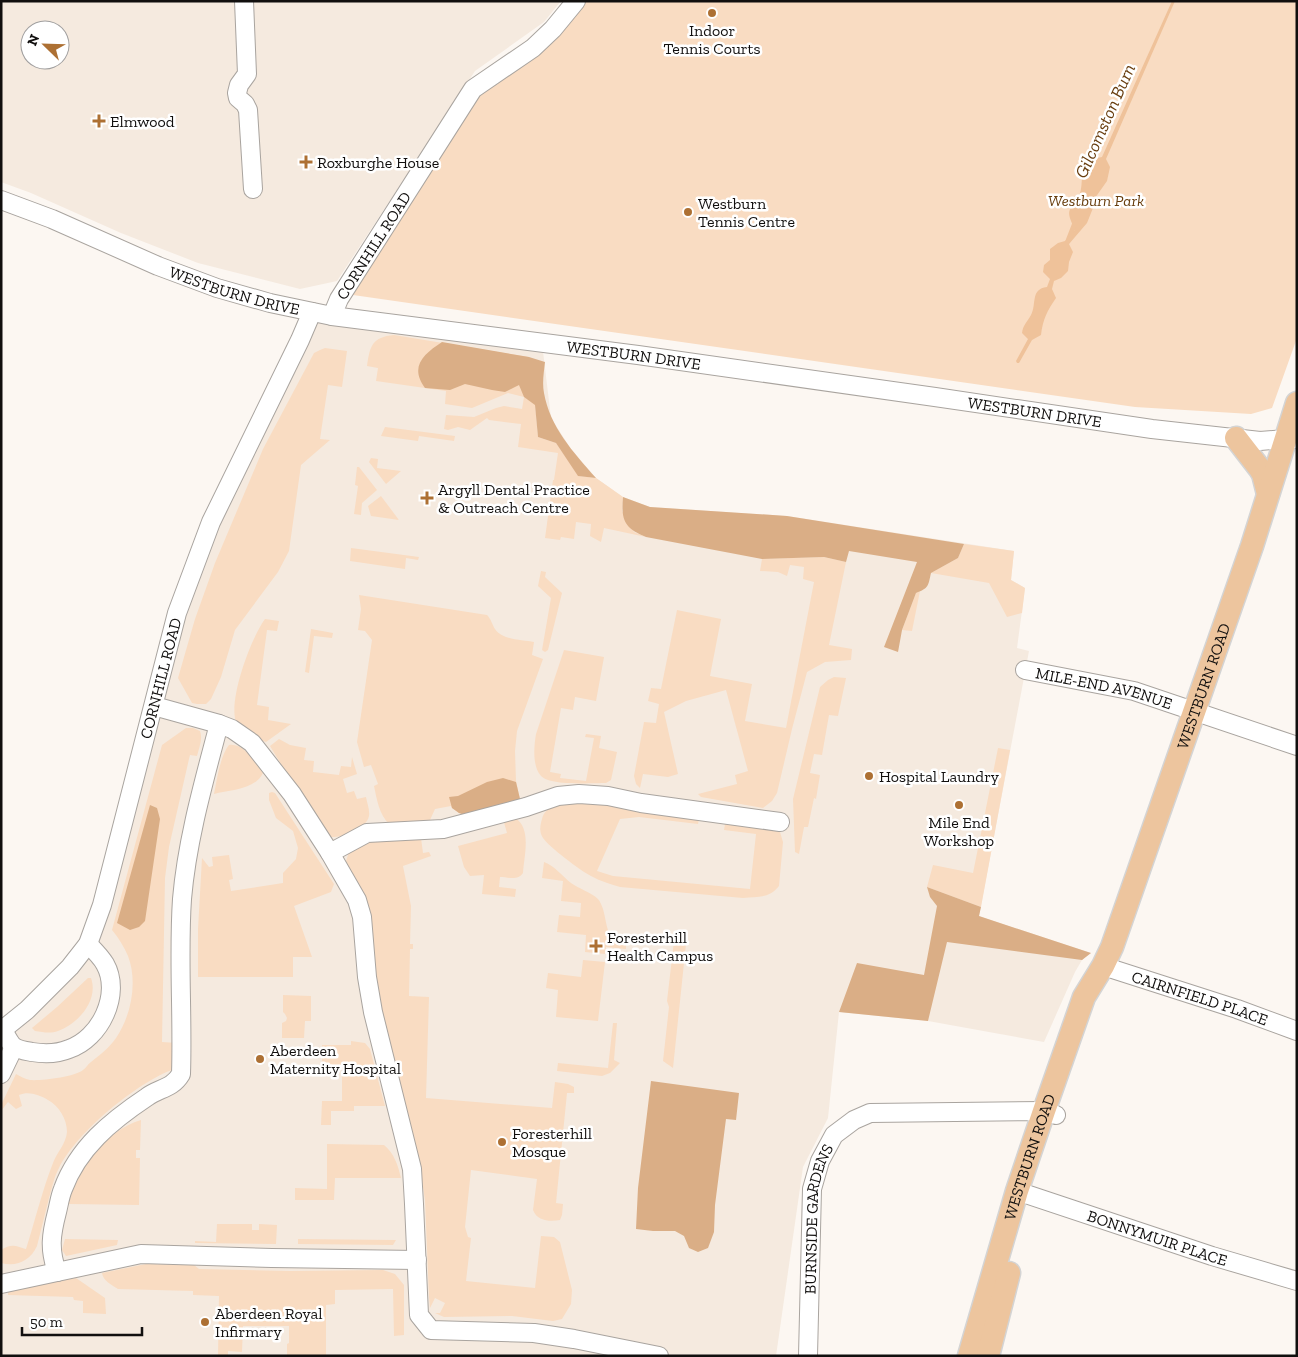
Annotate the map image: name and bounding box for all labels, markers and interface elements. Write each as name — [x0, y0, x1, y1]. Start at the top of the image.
marker: Indoor Tennis Courts — [706, 7, 718, 19]
north arrow — [20, 20, 70, 70]
place label: Indoor Tennis Courts — [663, 21, 761, 58]
text: N — [24, 32, 44, 48]
water label: Gilcomston Burn — [1070, 60, 1140, 182]
place label: Elmwood — [110, 112, 175, 131]
marker: Elmwood — [92, 114, 106, 128]
place label: Roxburghe House — [317, 153, 439, 172]
marker: Roxburghe House — [299, 155, 313, 169]
street label: CORNHILL ROAD — [332, 188, 415, 303]
park label: Westburn Park — [1048, 191, 1144, 210]
place label: Westburn Tennis Centre — [698, 194, 795, 231]
marker: Westburn Tennis Centre — [682, 206, 694, 218]
street label: WESTBURN DRIVE — [167, 262, 301, 318]
street label: WESTBURN DRIVE — [566, 336, 702, 373]
street label: WESTBURN DRIVE — [966, 392, 1103, 431]
place label: Argyll Dental Practice & Outreach Centre — [438, 480, 590, 517]
marker: Argyll Dental Practice & Outreach Centre — [420, 491, 434, 505]
street label: CORNHILL ROAD — [136, 616, 185, 741]
street label: WESTBURN ROAD — [1172, 621, 1234, 751]
street label: MILE-END AVENUE — [1034, 663, 1175, 713]
place label: Hospital Laundry — [879, 767, 1000, 786]
marker: Hospital Laundry — [863, 770, 875, 782]
marker: Mile End Workshop — [953, 799, 965, 811]
place label: Mile End Workshop — [924, 813, 994, 850]
place label: Foresterhill Health Campus — [607, 928, 713, 965]
marker: Foresterhill Health Campus — [589, 939, 603, 953]
street label: CAIRNFIELD PLACE — [1129, 966, 1271, 1029]
place label: Aberdeen Maternity Hospital — [270, 1041, 401, 1078]
marker: Aberdeen Maternity Hospital — [254, 1053, 266, 1065]
street label: WESTBURN ROAD — [1000, 1091, 1059, 1222]
place label: Foresterhill Mosque — [512, 1124, 592, 1161]
marker: Foresterhill Mosque — [496, 1136, 508, 1148]
street label: BURNSIDE GARDENS — [800, 1141, 837, 1295]
street label: BONNYMUIR PLACE — [1085, 1206, 1230, 1270]
scale bar — [22, 1304, 142, 1336]
place label: Aberdeen Royal Infirmary — [215, 1304, 323, 1341]
text: 50 m — [30, 1313, 63, 1331]
marker: Aberdeen Royal Infirmary — [199, 1316, 211, 1328]

